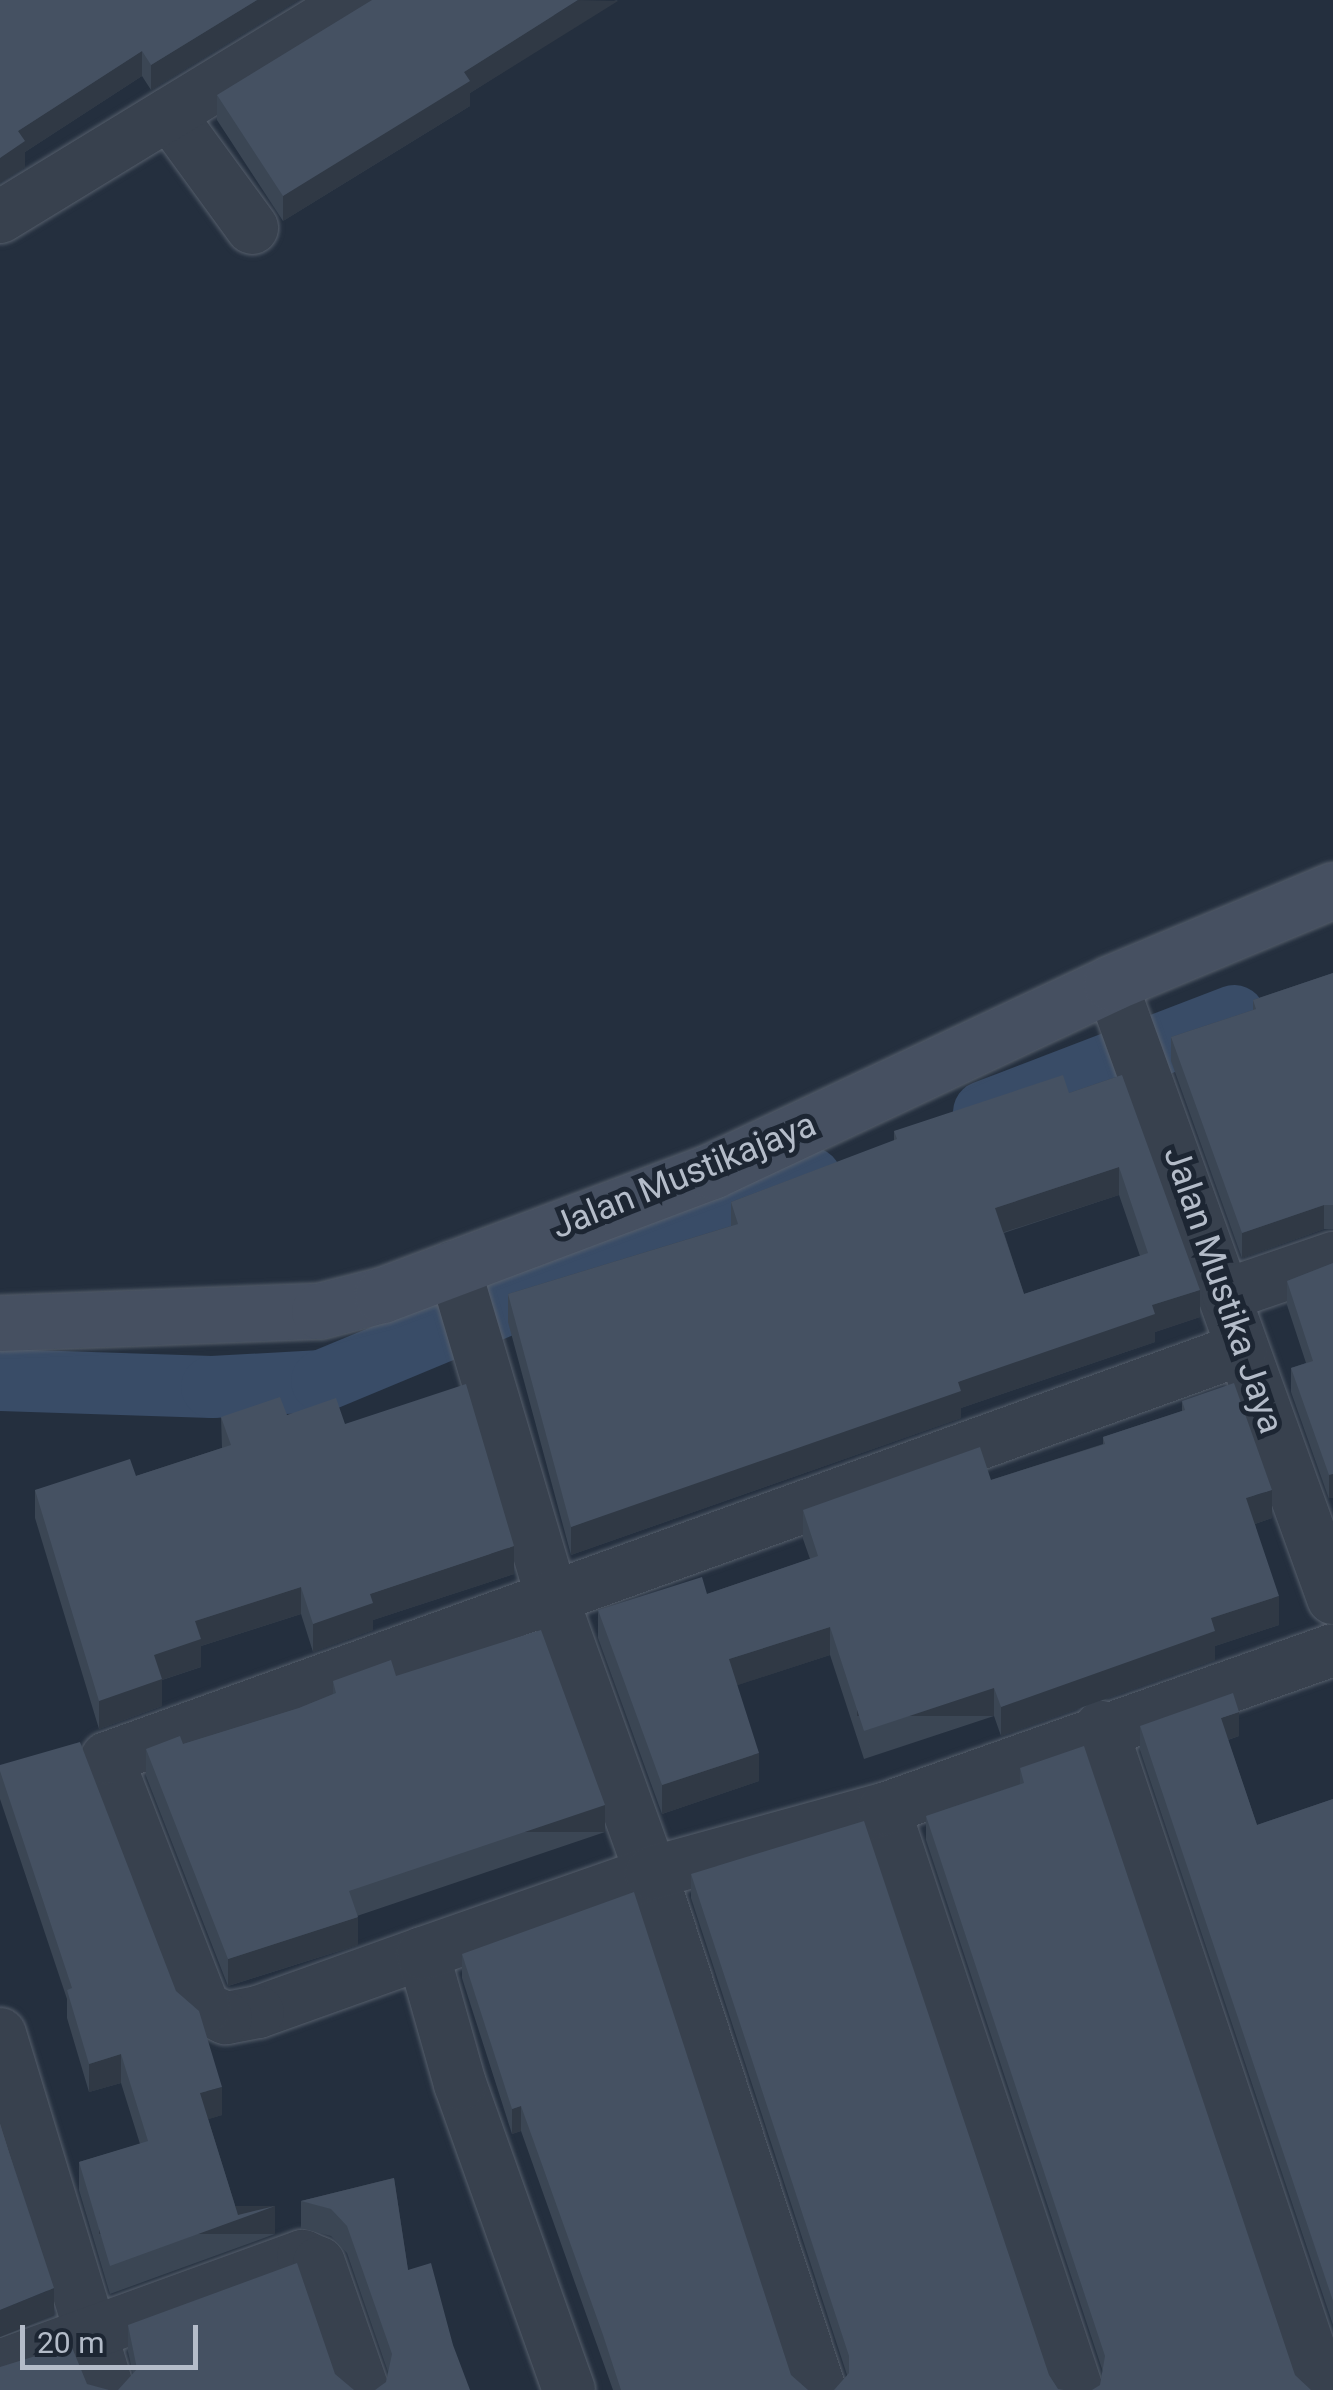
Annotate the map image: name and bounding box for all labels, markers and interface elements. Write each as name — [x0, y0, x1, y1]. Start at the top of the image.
street label: Jalan Mustikajaya — [546, 1104, 822, 1248]
street label: Jalan Mustika Jaya — [1154, 1141, 1292, 1439]
scale bar — [25, 2305, 202, 2367]
text: 20 m — [37, 2325, 104, 2360]

